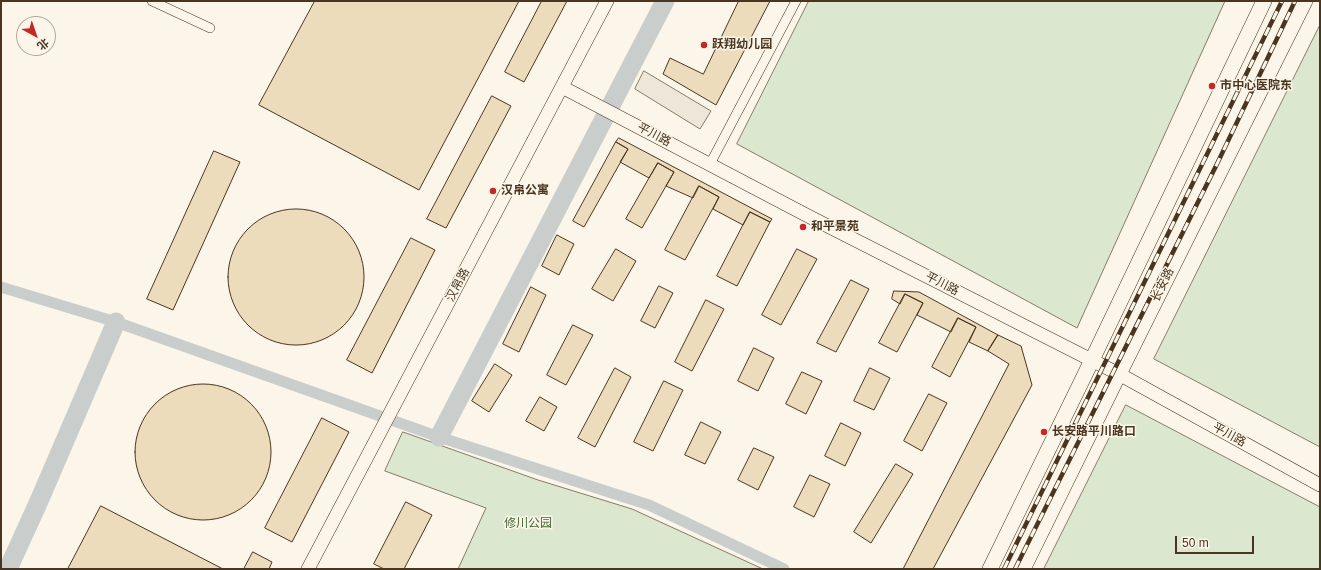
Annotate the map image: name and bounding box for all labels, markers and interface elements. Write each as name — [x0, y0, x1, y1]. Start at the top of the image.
north arrow — [16, 16, 56, 56]
text: 北 — [35, 36, 51, 53]
place label: 跃翔幼儿园 — [712, 38, 772, 52]
marker: 跃翔幼儿园 — [699, 40, 709, 50]
place label: 市中心医院东 — [1220, 79, 1292, 93]
marker: 市中心医院东 — [1207, 81, 1217, 91]
street label: 平川路 — [635, 120, 673, 150]
place label: 汉帛公寓 — [501, 184, 549, 198]
marker: 汉帛公寓 — [488, 186, 498, 196]
place label: 和平景苑 — [811, 220, 859, 234]
marker: 和平景苑 — [798, 222, 808, 232]
street label: 汉帛路 — [443, 266, 473, 304]
street label: 长安路 — [1149, 266, 1177, 304]
street label: 平川路 — [923, 269, 961, 299]
street label: 平川路 — [1210, 420, 1248, 450]
place label: 长安路平川路口 — [1052, 425, 1136, 439]
marker: 长安路平川路口 — [1039, 427, 1049, 437]
park label: 修川公园 — [504, 517, 552, 531]
scale bar — [1177, 528, 1256, 554]
text: 50 m — [1182, 536, 1209, 550]

